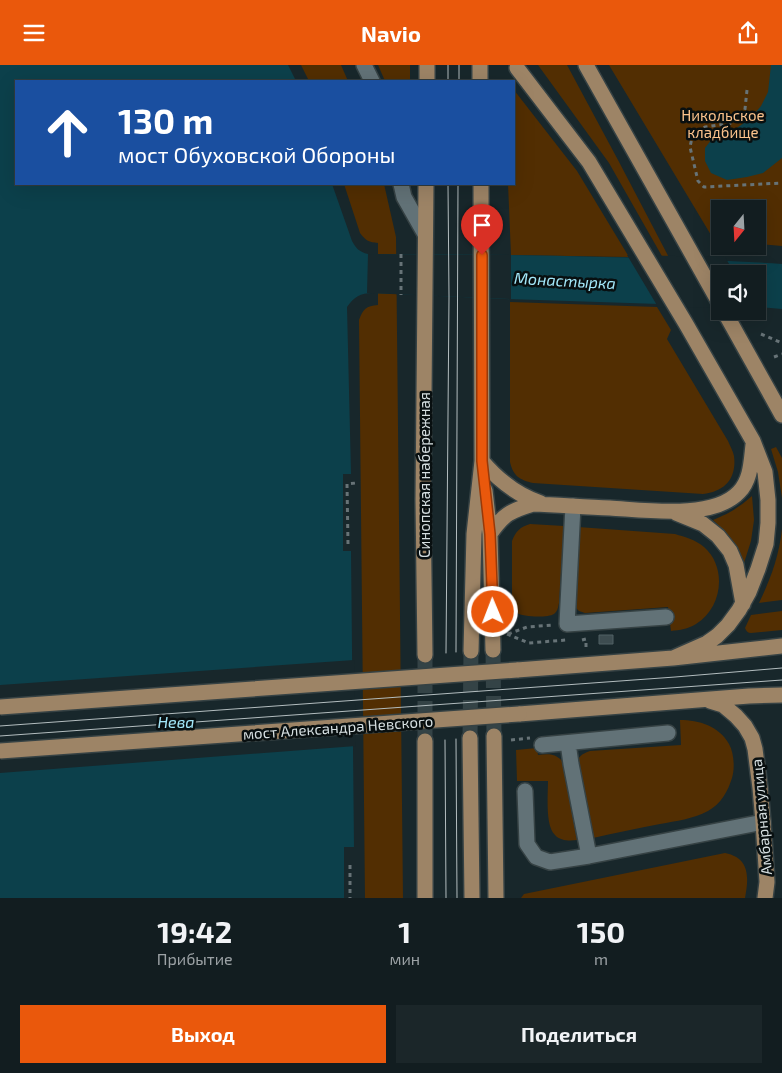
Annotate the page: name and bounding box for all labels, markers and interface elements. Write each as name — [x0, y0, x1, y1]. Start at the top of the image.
icon: menu — [20, 19, 48, 47]
icon: share — [734, 19, 762, 47]
text: Navio — [361, 20, 421, 46]
text: 130 m — [118, 99, 213, 141]
icon: ahead — [35, 100, 100, 165]
park label: Никольское кладбище — [681, 106, 765, 141]
text: мост Обуховской Обороны — [118, 141, 395, 167]
north arrow — [711, 200, 766, 255]
map controls — [711, 200, 766, 320]
pin — [461, 204, 503, 255]
icon: arrive — [468, 211, 496, 239]
button: sound — [711, 265, 766, 320]
water label: Монастырка — [514, 268, 616, 292]
street label: Синопская набережная — [415, 392, 433, 558]
position arrow — [466, 585, 518, 637]
street label: мост Александра Невского — [242, 711, 434, 743]
water label: Нева — [157, 712, 195, 731]
street label: Амбарная улица — [747, 758, 776, 876]
text: 19:42 — [157, 913, 232, 949]
text: 1 — [398, 913, 411, 949]
text: 150 — [577, 913, 625, 949]
text: Прибытие — [157, 949, 233, 968]
text: мин — [389, 949, 420, 968]
text: m — [594, 949, 608, 968]
button: Выход — [20, 1005, 386, 1063]
button: Поделиться — [396, 1005, 762, 1063]

